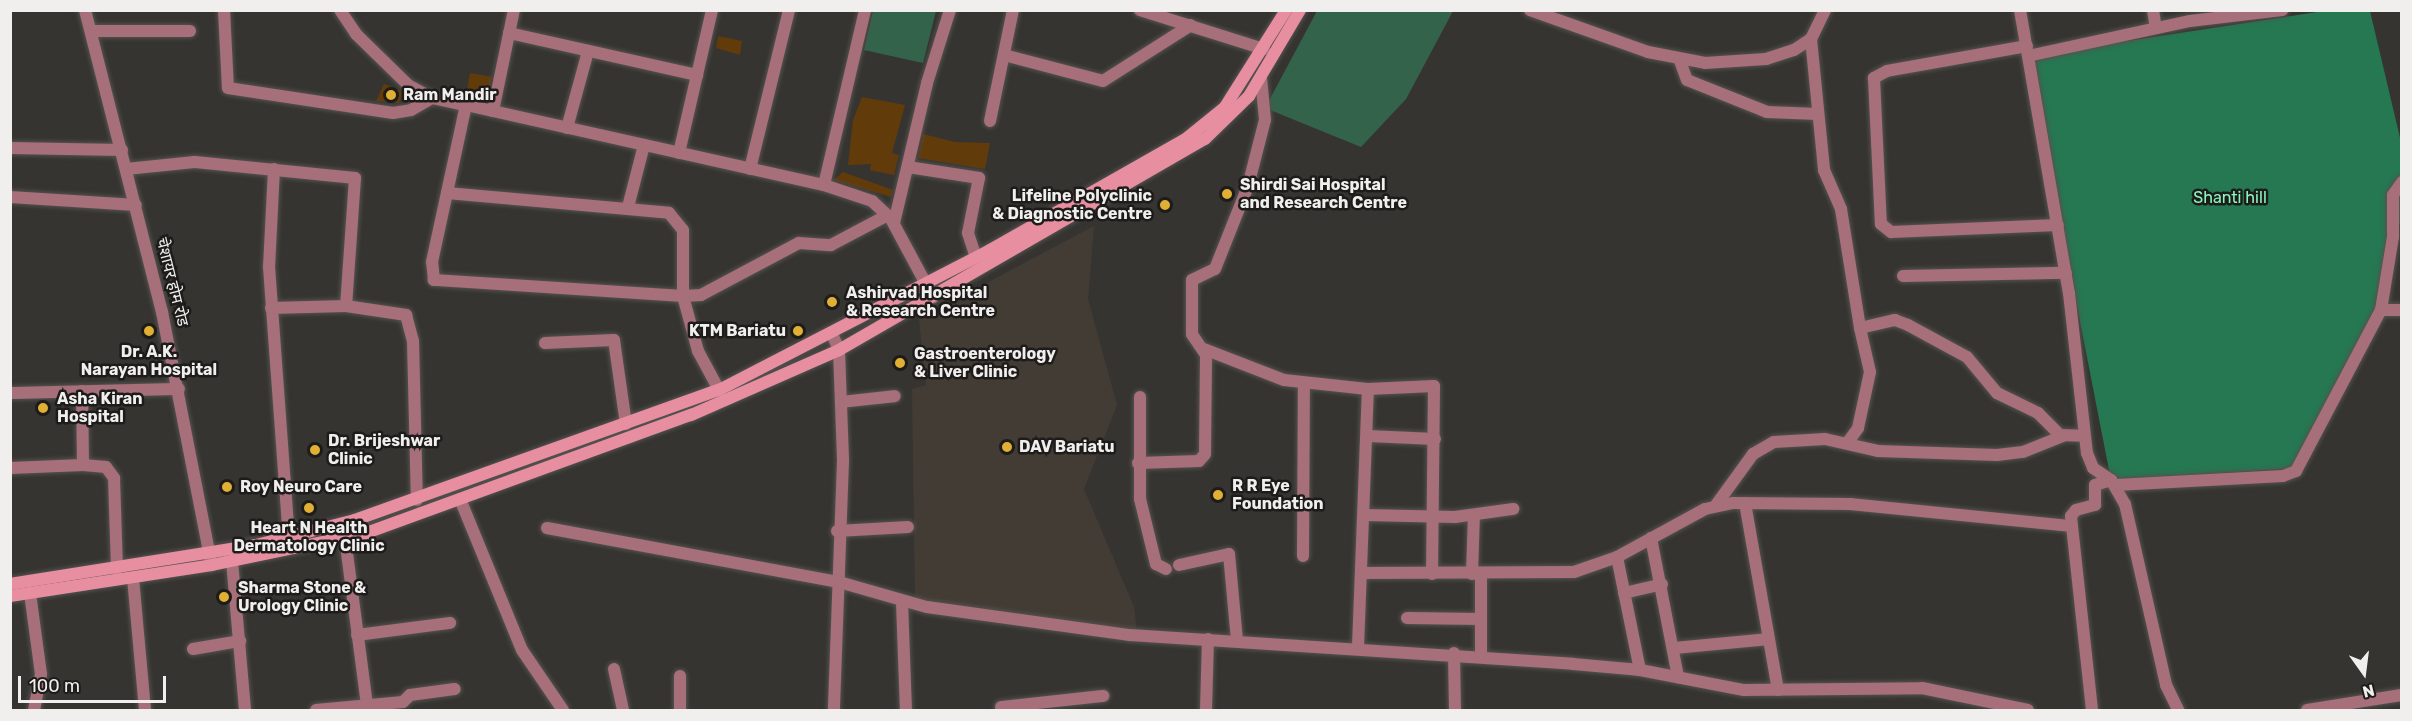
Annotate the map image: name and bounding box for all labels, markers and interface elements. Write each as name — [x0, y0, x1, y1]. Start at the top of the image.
place label: Ram Mandir — [403, 85, 496, 105]
marker: Ram Mandir — [384, 88, 398, 102]
place label: Shirdi Sai Hospital and Research Centre — [1240, 175, 1407, 213]
marker: Shirdi Sai Hospital and Research Centre — [1218, 185, 1236, 203]
place label: Lifeline Polyclinic & Diagnostic Centre — [992, 186, 1152, 224]
park label: Shanti hill — [2193, 188, 2267, 208]
marker: Lifeline Polyclinic & Diagnostic Centre — [1156, 196, 1174, 214]
street label: चेशायर होम रोड — [152, 236, 192, 328]
place label: Ashirvad Hospital & Research Centre — [846, 283, 995, 321]
marker: Ashirvad Hospital & Research Centre — [823, 293, 841, 311]
place label: KTM Bariatu — [689, 321, 786, 341]
marker: Dr. A.K. Narayan Hospital — [140, 322, 158, 340]
marker: KTM Bariatu — [791, 324, 805, 338]
place label: Dr. A.K. Narayan Hospital — [81, 342, 217, 380]
place label: Gastroenterology & Liver Clinic — [914, 344, 1056, 382]
marker: Gastroenterology & Liver Clinic — [891, 354, 909, 372]
place label: Asha Kiran Hospital — [57, 389, 143, 427]
marker: Asha Kiran Hospital — [34, 399, 52, 417]
place label: Dr. Brijeshwar Clinic — [328, 431, 440, 469]
place label: DAV Bariatu — [1019, 437, 1115, 457]
marker: DAV Bariatu — [1000, 440, 1014, 454]
marker: Dr. Brijeshwar Clinic — [306, 441, 324, 459]
place label: R R Eye Foundation — [1232, 476, 1324, 514]
place label: Roy Neuro Care — [240, 477, 362, 497]
marker: Roy Neuro Care — [218, 478, 236, 496]
marker: R R Eye Foundation — [1209, 486, 1227, 504]
marker: Heart N Health Dermatology Clinic — [300, 499, 318, 517]
place label: Heart N Health Dermatology Clinic — [233, 518, 385, 556]
place label: Sharma Stone & Urology Clinic — [238, 578, 366, 616]
marker: Sharma Stone & Urology Clinic — [215, 588, 233, 606]
north arrow — [2334, 643, 2394, 703]
scale bar — [21, 664, 170, 702]
text: 100 m — [29, 675, 80, 697]
text: N — [2361, 680, 2376, 702]

